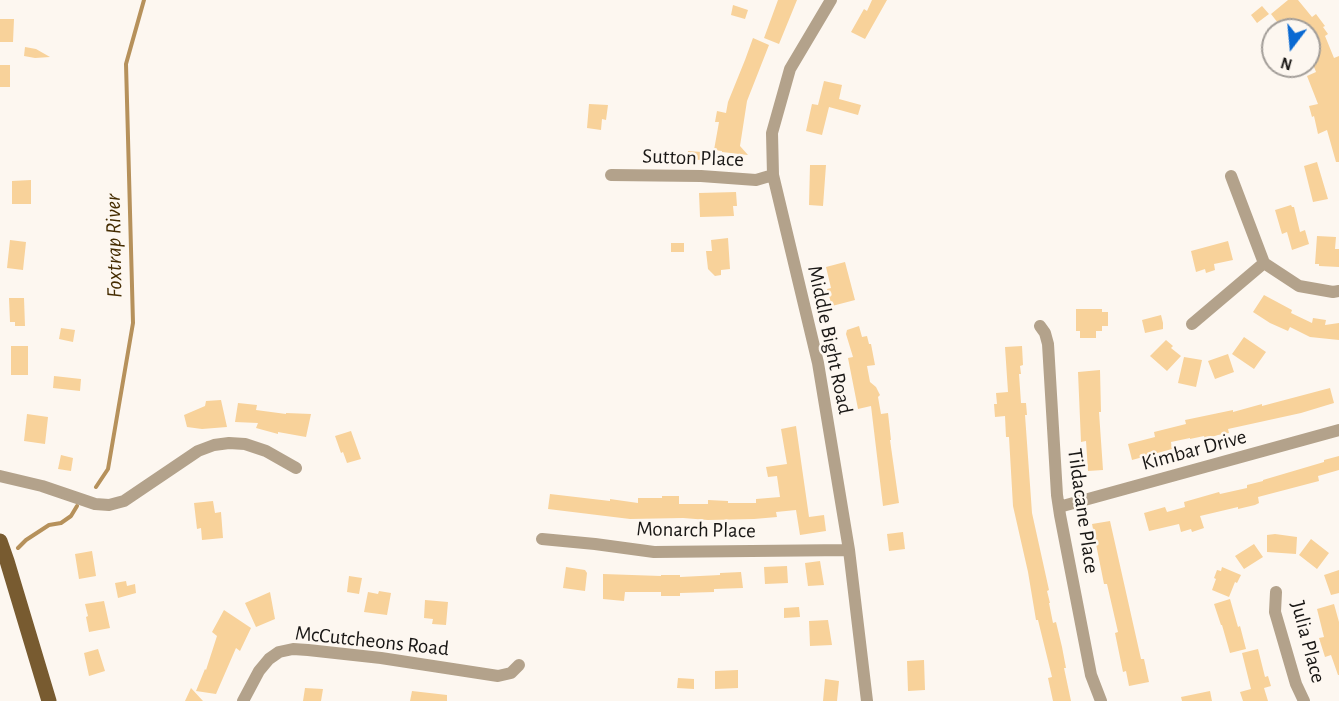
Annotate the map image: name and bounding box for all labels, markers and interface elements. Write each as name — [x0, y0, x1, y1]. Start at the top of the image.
north arrow — [1261, 18, 1321, 78]
text: N — [1279, 54, 1294, 73]
street label: Sutton Place — [642, 144, 744, 172]
water label: Foxtrap River — [100, 194, 128, 298]
street label: Middle Bight Road — [802, 263, 858, 417]
street label: Kimbar Drive — [1139, 424, 1249, 476]
street label: Tildacane Place — [1062, 447, 1104, 575]
street label: Monarch Place — [636, 516, 756, 544]
street label: Julia Place — [1285, 598, 1331, 686]
street label: McCutcheons Road — [294, 620, 450, 662]

